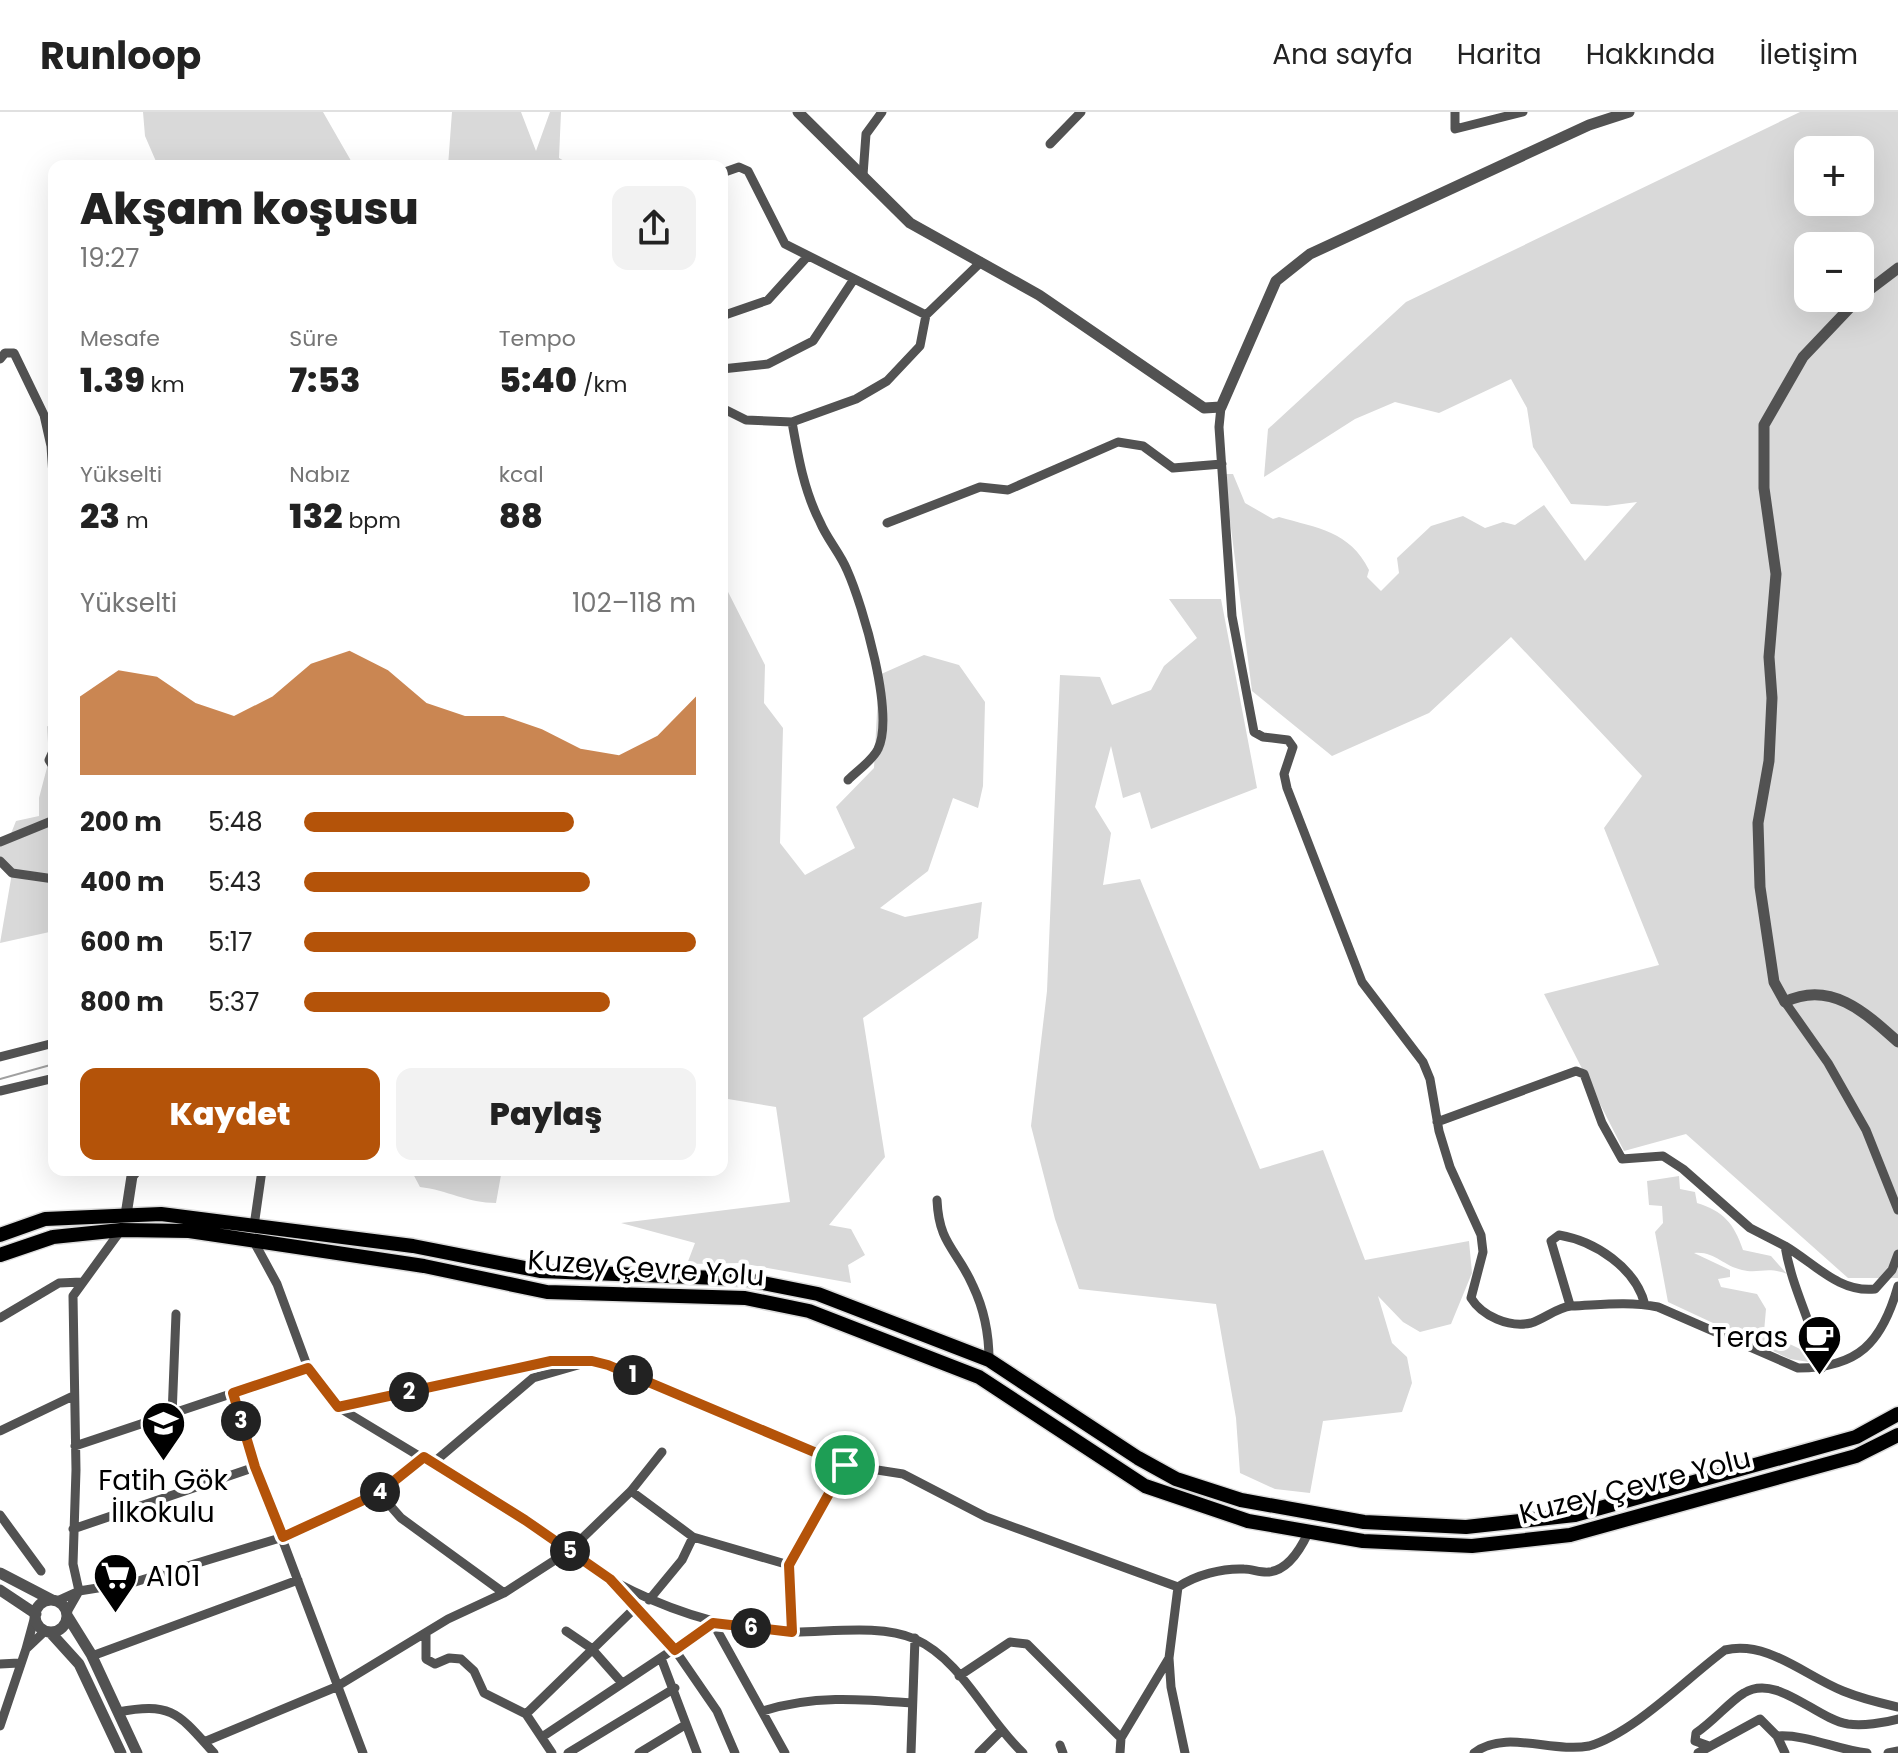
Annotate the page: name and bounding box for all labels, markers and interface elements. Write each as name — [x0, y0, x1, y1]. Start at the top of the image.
text: Runloop — [40, 29, 201, 82]
text: Ana sayfa — [1272, 35, 1413, 74]
text: Harita — [1457, 35, 1542, 74]
text: Hakkında — [1586, 35, 1715, 74]
text: İletişim — [1759, 35, 1858, 74]
map controls — [1794, 136, 1874, 312]
button: + — [1794, 136, 1874, 216]
text: Akşam koşusu — [80, 178, 419, 239]
button: share — [612, 186, 696, 270]
button: − — [1794, 232, 1874, 312]
text: 19:27 — [80, 240, 139, 276]
text: Mesafe — [80, 323, 160, 354]
text: Süre — [289, 323, 338, 354]
text: Tempo — [499, 323, 576, 354]
text: 1.39 — [80, 356, 145, 404]
text: 7:53 — [289, 356, 360, 404]
text: 5:40 — [499, 356, 577, 404]
text: km — [145, 369, 185, 400]
text: /km — [577, 369, 627, 400]
text: Yükselti — [80, 459, 162, 490]
text: Nabız — [289, 459, 350, 490]
text: kcal — [499, 459, 544, 490]
text: 23 — [80, 492, 120, 540]
text: 132 — [289, 492, 343, 540]
text: 88 — [499, 492, 543, 540]
text: m — [120, 505, 149, 536]
text: bpm — [343, 505, 401, 536]
text: Yükselti — [80, 585, 177, 621]
text: 102–118 m — [572, 585, 696, 621]
text: 200 m — [80, 804, 162, 840]
text: 5:48 — [208, 804, 263, 840]
text: 400 m — [80, 864, 165, 900]
text: 5:43 — [208, 864, 262, 900]
text: 600 m — [80, 924, 164, 960]
text: 5:17 — [208, 924, 252, 960]
text: 800 m — [80, 984, 164, 1020]
text: 5:37 — [208, 984, 259, 1020]
button: Kaydet — [80, 1068, 380, 1160]
button: Paylaş — [396, 1068, 696, 1160]
street label: Kuzey Çevre Yolu — [526, 1240, 766, 1296]
cafe icon: Teras — [1795, 1313, 1843, 1376]
place label: Teras — [1712, 1318, 1788, 1357]
pin: 1 — [613, 1355, 653, 1395]
text: 1 — [629, 1359, 637, 1390]
pin: 2 — [389, 1372, 429, 1412]
text: 2 — [403, 1376, 415, 1407]
school or university icon: Fatih Gök İlkokulu — [139, 1399, 187, 1462]
pin: 3 — [221, 1401, 261, 1441]
text: 3 — [234, 1405, 248, 1436]
pin — [811, 1431, 879, 1499]
street label: Kuzey Çevre Yolu — [1515, 1438, 1755, 1534]
icon: arrive — [823, 1443, 867, 1487]
place label: Fatih Gök İlkokulu — [98, 1461, 228, 1532]
pin: 4 — [360, 1472, 400, 1512]
text: 4 — [373, 1476, 387, 1507]
pin: 5 — [550, 1531, 590, 1571]
text: 5 — [563, 1535, 577, 1566]
supermarket icon: A101 — [91, 1552, 139, 1615]
place label: A101 — [146, 1557, 200, 1596]
pin: 6 — [731, 1608, 771, 1648]
text: 6 — [744, 1612, 758, 1643]

